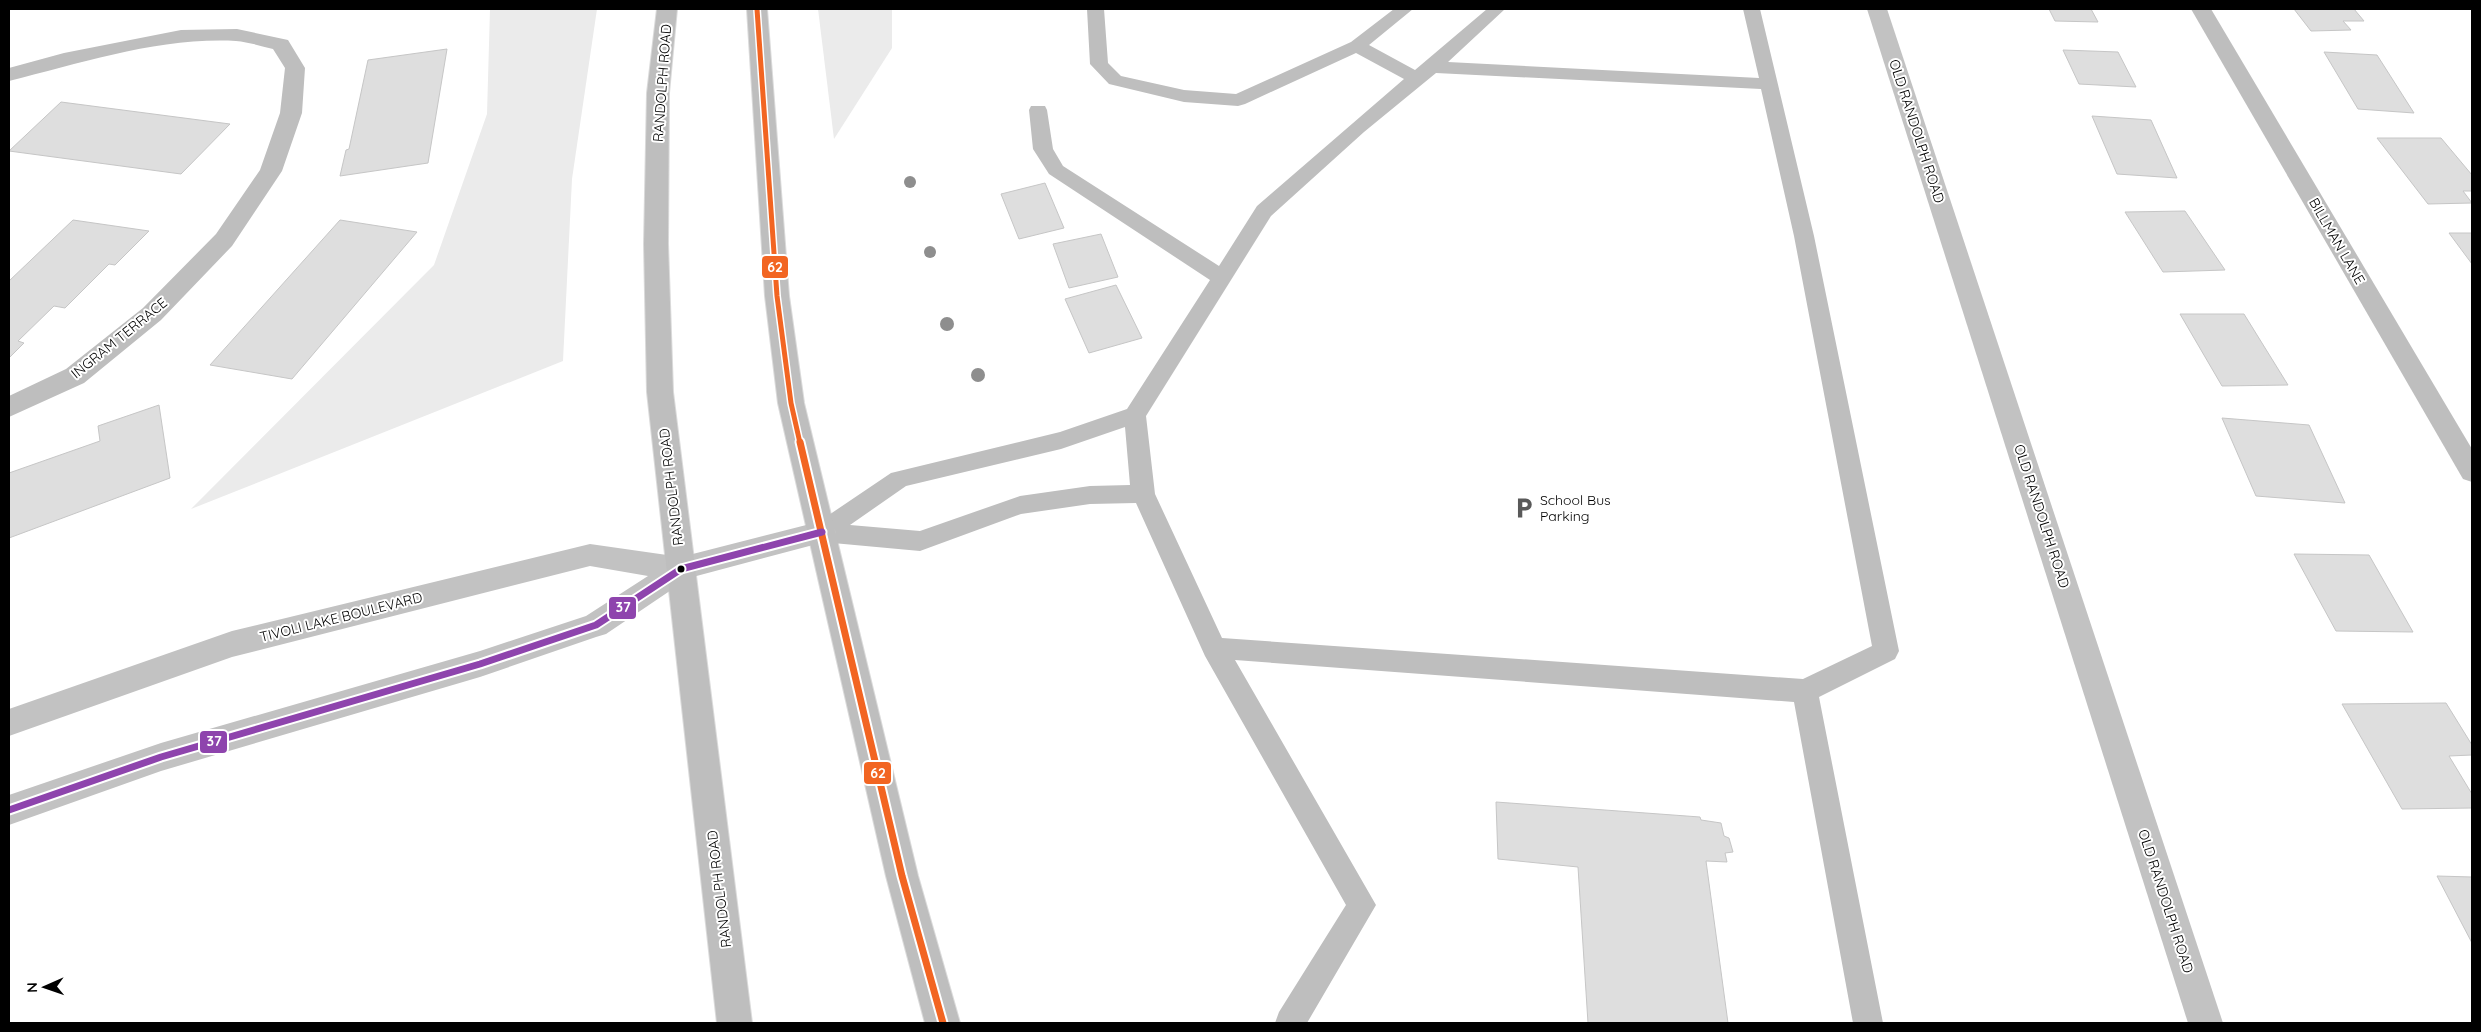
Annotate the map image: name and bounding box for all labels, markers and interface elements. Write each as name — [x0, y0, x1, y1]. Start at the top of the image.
street label: RANDOLPH ROAD — [649, 23, 675, 143]
street label: OLD RANDOLPH ROAD — [1885, 57, 1949, 205]
street label: BILLMAN LANE — [2305, 195, 2369, 287]
line badge: 62 — [761, 255, 789, 279]
text: 62 — [767, 258, 783, 276]
street label: INGRAM TERRACE — [67, 294, 171, 382]
street label: RANDOLPH ROAD — [655, 427, 687, 547]
street label: OLD RANDOLPH ROAD — [2010, 442, 2074, 590]
place label: School Bus Parking — [1540, 491, 1611, 525]
parking icon: School Bus Parking — [1511, 495, 1537, 521]
unlabelled marker — [676, 564, 686, 574]
street label: TIVOLI LAKE BOULEVARD — [258, 588, 424, 646]
line badge: 37 — [608, 596, 637, 620]
text: 37 — [615, 598, 631, 616]
line badge: 37 — [199, 730, 228, 754]
text: 37 — [206, 732, 222, 750]
line badge: 62 — [863, 761, 892, 785]
text: 62 — [870, 764, 886, 782]
street label: OLD RANDOLPH ROAD — [2134, 827, 2198, 975]
street label: RANDOLPH ROAD — [703, 829, 735, 949]
north arrow — [20, 962, 70, 1012]
text: N — [23, 982, 41, 993]

